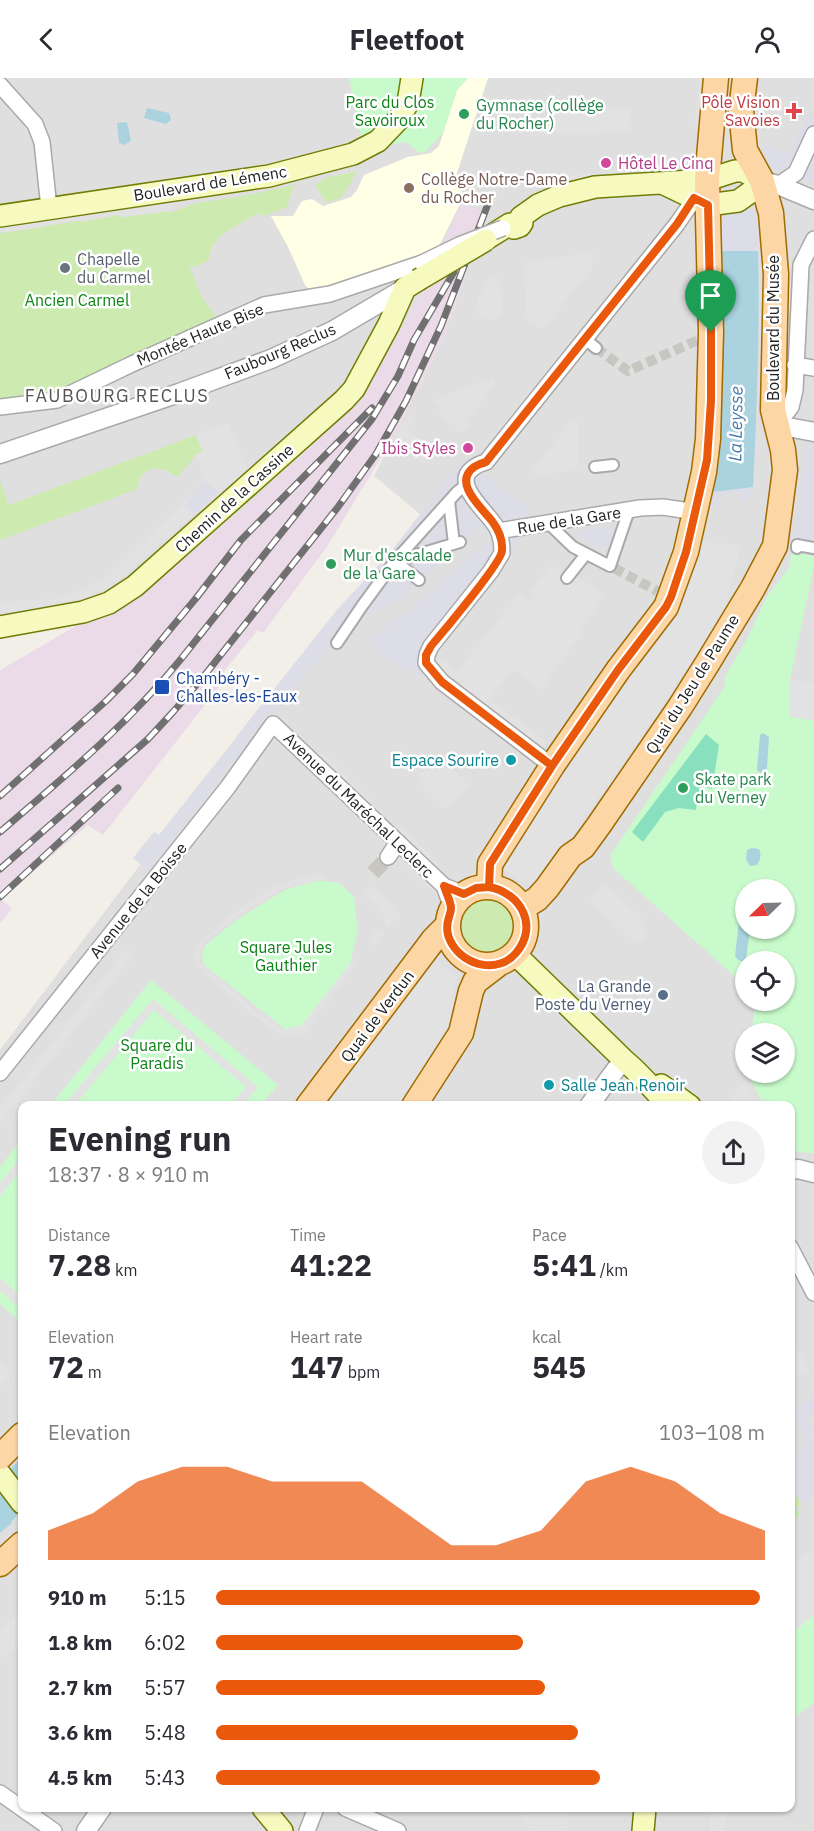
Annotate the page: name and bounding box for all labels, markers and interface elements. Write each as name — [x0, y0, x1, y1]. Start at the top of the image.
text: Fleetfoot — [350, 22, 464, 57]
icon: back — [30, 23, 63, 56]
icon: person — [751, 23, 784, 56]
park label: Parc du Clos Savoiroux — [346, 92, 434, 130]
place label: Pôle Vision Savoies — [701, 92, 780, 130]
place label: Gymnase (collège du Rocher) — [476, 95, 604, 133]
marker: Pôle Vision Savoies — [785, 102, 803, 120]
marker: Gymnase (collège du Rocher) — [457, 107, 471, 121]
place label: Hôtel Le Cinq — [618, 153, 713, 173]
marker: Hôtel Le Cinq — [599, 156, 613, 170]
street label: Boulevard de Lémenc — [132, 161, 288, 205]
place label: Collège Notre-Dame du Rocher — [421, 169, 567, 207]
marker: Collège Notre-Dame du Rocher — [402, 181, 416, 195]
place label: Chapelle du Carmel — [77, 249, 151, 287]
street label: Boulevard du Musée — [763, 255, 783, 401]
marker: Chapelle du Carmel — [58, 261, 72, 275]
pin — [685, 270, 736, 332]
icon: arrive — [694, 279, 727, 312]
park label: Ancien Carmel — [25, 290, 129, 310]
street label: Montée Haute Bise — [133, 298, 267, 370]
street label: Faubourg Reclus — [221, 319, 339, 383]
district label: FAUBOURG RECLUS — [25, 384, 209, 407]
water label: La Leysse — [723, 386, 748, 462]
place label: Ibis Styles — [381, 438, 456, 458]
street label: Chemin de la Cassine — [170, 439, 298, 557]
marker: Ibis Styles — [461, 441, 475, 455]
street label: Rue de la Gare — [516, 502, 622, 538]
place label: Mur d'escalade de la Gare — [343, 545, 452, 583]
marker: Mur d'escalade de la Gare — [324, 557, 338, 571]
street label: Quai du Jeu de Paume — [641, 610, 743, 757]
place label: Chambéry - Challes-les-Eaux — [176, 668, 297, 706]
marker: Chambéry - Challes-les-Eaux — [153, 678, 171, 696]
street label: Avenue du Maréchal Leclerc — [280, 728, 438, 882]
place label: Espace Sourire — [392, 750, 499, 770]
marker: Espace Sourire — [504, 753, 518, 767]
place label: Skate park du Verney — [695, 769, 772, 807]
marker: Skate park du Verney — [676, 781, 690, 795]
street label: Avenue de la Boisse — [85, 838, 191, 962]
north arrow — [735, 879, 795, 939]
map controls — [735, 879, 795, 1083]
park label: Square Jules Gauthier — [240, 937, 332, 975]
button: locate — [735, 951, 795, 1011]
street label: Quai de Verdun — [336, 966, 418, 1066]
place label: La Grande Poste du Verney — [535, 976, 651, 1014]
marker: La Grande Poste du Verney — [656, 988, 670, 1002]
button: layers — [735, 1023, 795, 1083]
park label: Square du Paradis — [121, 1035, 193, 1073]
place label: Salle Jean Renoir — [561, 1075, 685, 1095]
marker: Salle Jean Renoir — [542, 1078, 556, 1092]
text: Evening run — [48, 1117, 232, 1160]
button: share — [702, 1121, 765, 1184]
text: 18:37 · 8 × 910 m — [48, 1161, 209, 1188]
text: Distance — [48, 1225, 110, 1245]
text: Time — [290, 1225, 326, 1245]
text: Pace — [532, 1225, 567, 1245]
text: 7.28 — [48, 1245, 111, 1284]
text: 41:22 — [290, 1245, 372, 1284]
text: 5:41 — [532, 1245, 596, 1284]
text: km — [111, 1260, 138, 1280]
text: /km — [596, 1260, 628, 1280]
text: Elevation — [48, 1327, 114, 1347]
text: Heart rate — [290, 1327, 363, 1347]
text: kcal — [532, 1327, 561, 1347]
text: 72 — [48, 1347, 84, 1386]
text: 147 — [290, 1347, 344, 1386]
text: 545 — [532, 1347, 586, 1386]
text: m — [84, 1362, 102, 1382]
text: bpm — [344, 1362, 380, 1382]
text: Elevation — [48, 1419, 131, 1446]
text: 103–108 m — [659, 1419, 765, 1446]
text: 910 m — [48, 1584, 107, 1611]
text: 5:15 — [144, 1584, 186, 1611]
text: 1.8 km — [48, 1629, 112, 1656]
text: 6:02 — [144, 1629, 186, 1656]
text: 2.7 km — [48, 1674, 112, 1701]
text: 5:57 — [144, 1674, 186, 1701]
text: 3.6 km — [48, 1719, 112, 1746]
text: 5:48 — [144, 1719, 186, 1746]
text: 4.5 km — [48, 1764, 112, 1791]
text: 5:43 — [144, 1764, 186, 1791]

